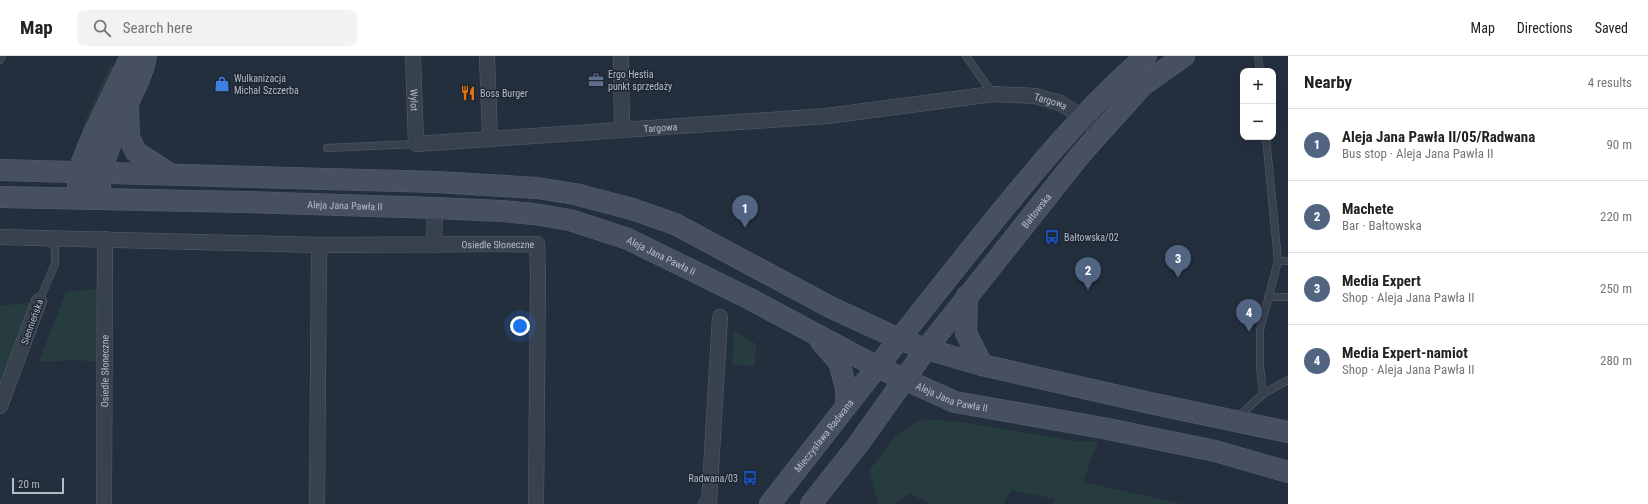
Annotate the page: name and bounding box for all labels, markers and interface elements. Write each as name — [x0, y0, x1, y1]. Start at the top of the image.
search box — [77, 10, 357, 46]
text: Map — [20, 16, 53, 39]
icon: search — [91, 17, 113, 39]
text: Search here — [123, 19, 193, 37]
text: Map — [1471, 20, 1495, 36]
text: Directions — [1517, 20, 1573, 36]
text: Saved — [1595, 20, 1628, 36]
map controls — [1240, 68, 1276, 140]
button: + — [1240, 68, 1276, 104]
place label: Ergo Hestia punkt sprzedaży — [608, 69, 672, 92]
office icon: Ergo Hestia punkt sprzedaży — [587, 71, 605, 89]
text: Nearby — [1304, 72, 1352, 92]
place label: Wulkanizacja Michał Szczerba — [234, 73, 299, 96]
shop icon: Wulkanizacja Michał Szczerba — [213, 75, 231, 93]
text: 4 results — [1588, 75, 1632, 90]
restaurant icon: Boss Burger — [459, 84, 477, 102]
place label: Boss Burger — [480, 88, 528, 99]
street label: Wylot — [409, 89, 420, 111]
street label: Targowa — [1033, 91, 1069, 112]
button: − — [1240, 104, 1276, 140]
street label: Targowa — [643, 121, 678, 134]
text: Aleja Jana Pawła II/05/Radwana — [1342, 128, 1535, 146]
text: 1 — [1314, 137, 1320, 152]
text: 90 m — [1606, 137, 1632, 152]
text: Bus stop · Aleja Jana Pawła II — [1342, 146, 1494, 161]
street label: Bałtowska — [1019, 191, 1053, 230]
pin: 1 — [732, 195, 758, 228]
street label: Aleja Jana Pawła II — [307, 198, 383, 212]
text: Machete — [1342, 200, 1394, 218]
text: 2 — [1314, 209, 1320, 224]
text: 220 m — [1600, 209, 1632, 224]
text: Bar · Bałtowska — [1342, 218, 1422, 233]
bus stop icon: Bałtowska/02 — [1043, 228, 1061, 246]
place label: Bałtowska/02 — [1064, 232, 1119, 243]
street label: Aleja Jana Pawła II — [625, 234, 697, 277]
street label: Osiedle Słoneczne — [462, 239, 535, 250]
pin: 3 — [1165, 245, 1191, 278]
pin: 2 — [1075, 257, 1101, 290]
text: Media Expert — [1342, 272, 1421, 290]
text: 3 — [1314, 281, 1320, 296]
text: 250 m — [1600, 281, 1632, 296]
text: Shop · Aleja Jana Pawła II — [1342, 290, 1475, 305]
street label: Siennieńska — [19, 298, 45, 346]
pin: 4 — [1236, 299, 1262, 332]
your location — [510, 316, 530, 336]
street label: Osiedle Słoneczne — [99, 334, 110, 407]
text: Media Expert-namiot — [1342, 344, 1468, 362]
text: 4 — [1314, 353, 1320, 368]
text: 280 m — [1600, 353, 1632, 368]
text: Shop · Aleja Jana Pawła II — [1342, 362, 1475, 377]
street label: Aleja Jana Pawła II — [914, 380, 989, 413]
street label: Mieczysława Radwana — [792, 397, 855, 474]
bus stop icon: Radwana/03 — [741, 469, 759, 487]
place label: Radwana/03 — [688, 473, 738, 484]
scale bar — [12, 476, 64, 495]
text: 20 m — [18, 478, 40, 491]

